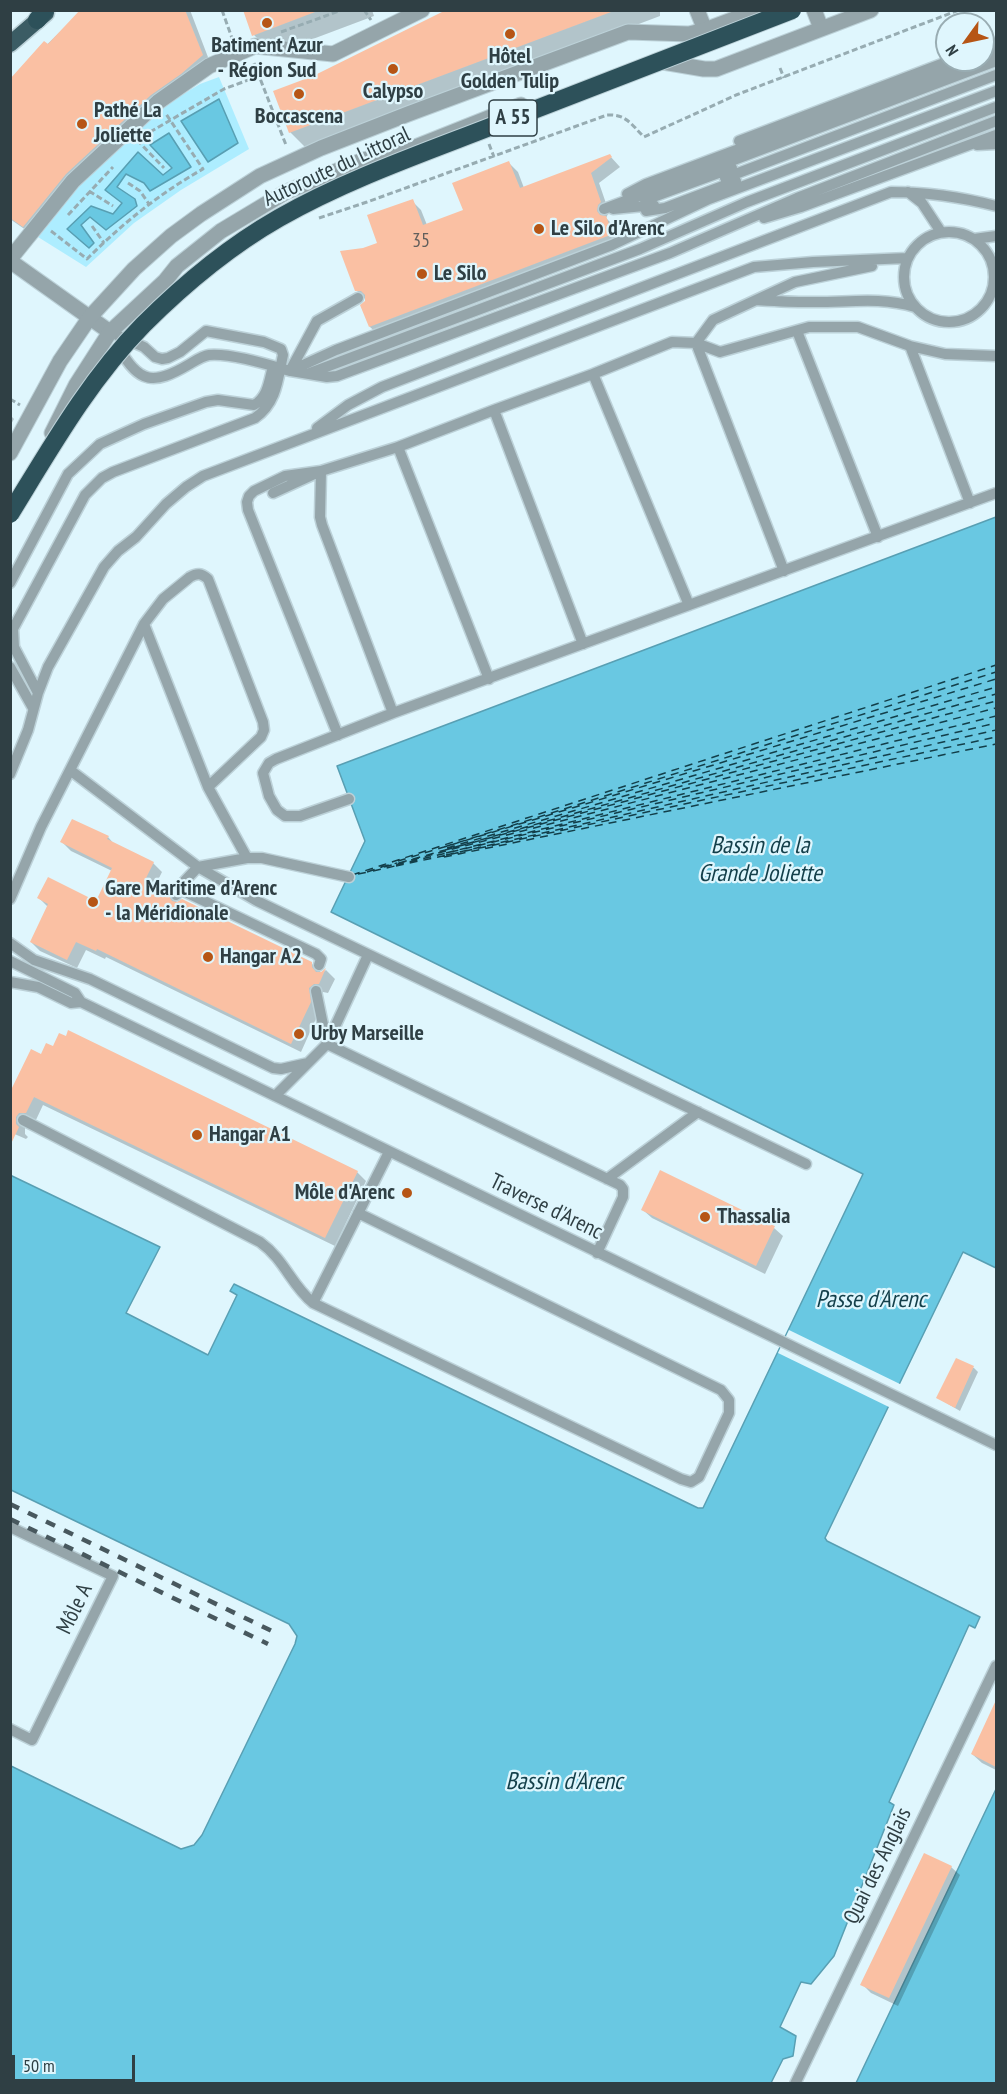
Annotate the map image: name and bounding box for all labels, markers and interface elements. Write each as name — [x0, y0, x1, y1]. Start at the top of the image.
north arrow — [935, 12, 995, 72]
marker: Batiment Azur - Région Sud — [260, 16, 274, 30]
marker: Hôtel Golden Tulip — [503, 27, 517, 41]
place label: Batiment Azur - Région Sud — [211, 33, 323, 84]
text: N — [941, 42, 962, 60]
place label: Hôtel Golden Tulip — [461, 44, 559, 96]
marker: Calypso — [386, 62, 400, 76]
place label: Calypso — [363, 79, 423, 105]
marker: Boccascena — [292, 87, 306, 101]
place label: Pathé La Joliette — [94, 98, 162, 150]
road number: A 55 — [489, 100, 537, 136]
place label: Boccascena — [255, 104, 343, 130]
marker: Pathé La Joliette — [75, 117, 89, 131]
street label: Autoroute du Littoral — [259, 121, 415, 213]
place label: Le Silo d'Arenc — [551, 216, 665, 242]
marker: Le Silo d'Arenc — [532, 222, 546, 236]
house number: 35 — [412, 229, 430, 253]
place label: Le Silo — [434, 261, 486, 287]
marker: Le Silo — [415, 267, 429, 281]
water label: Bassin de la Grande Joliette — [698, 832, 822, 888]
place label: Gare Maritime d'Arenc - la Méridionale — [105, 876, 277, 927]
marker: Gare Maritime d'Arenc - la Méridionale — [86, 895, 100, 909]
place label: Hangar A2 — [220, 944, 302, 970]
marker: Hangar A2 — [201, 950, 215, 964]
place label: Urby Marseille — [311, 1021, 424, 1047]
marker: Urby Marseille — [292, 1027, 306, 1041]
place label: Hangar A1 — [209, 1122, 291, 1148]
marker: Hangar A1 — [190, 1128, 204, 1142]
street label: Traverse d'Arenc — [485, 1168, 607, 1246]
place label: Môle d'Arenc — [295, 1180, 395, 1206]
marker: Môle d'Arenc — [400, 1186, 414, 1200]
place label: Thassalia — [717, 1204, 790, 1230]
marker: Thassalia — [698, 1210, 712, 1224]
water label: Passe d'Arenc — [816, 1286, 926, 1314]
street label: Môle A — [52, 1579, 98, 1639]
water label: Bassin d'Arenc — [505, 1768, 623, 1796]
street label: Quai des Anglais — [838, 1803, 918, 1929]
scale bar — [15, 2043, 138, 2081]
text: 50 m — [23, 2054, 55, 2077]

